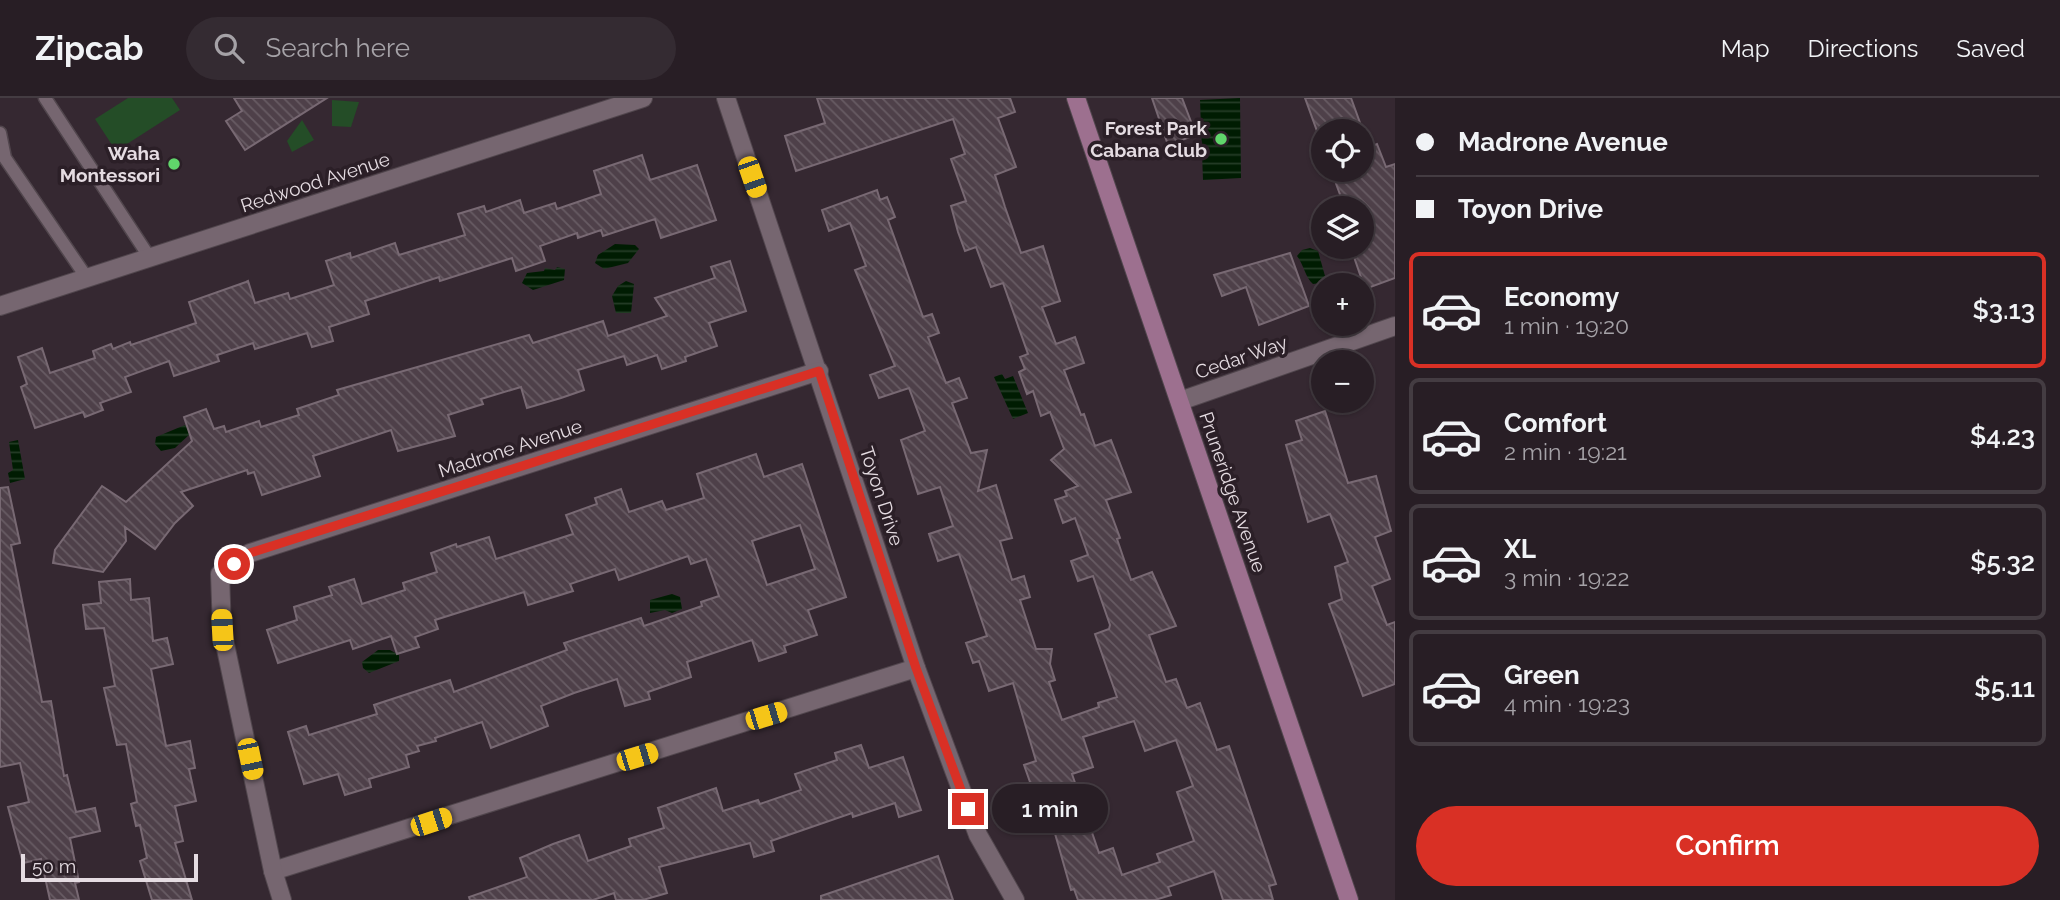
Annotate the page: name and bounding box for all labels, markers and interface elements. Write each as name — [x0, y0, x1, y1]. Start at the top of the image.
search box — [186, 17, 676, 80]
text: Zipcab — [35, 29, 144, 68]
icon: search — [210, 29, 248, 67]
text: Search here — [266, 33, 410, 63]
text: Map — [1721, 34, 1770, 63]
text: Directions — [1808, 34, 1918, 63]
text: Saved — [1956, 34, 2025, 63]
place label: Forest Park Cabana Club — [1090, 117, 1207, 161]
map controls — [1311, 119, 1374, 413]
button: locate — [1311, 119, 1374, 182]
text: Madrone Avenue — [1458, 127, 1668, 157]
marker: Forest Park Cabana Club — [1213, 131, 1229, 147]
place label: Waha Montessori — [60, 142, 160, 186]
street label: Redwood Avenue — [238, 148, 392, 216]
car — [736, 154, 769, 200]
marker: Waha Montessori — [166, 156, 182, 172]
text: Toyon Drive — [1458, 194, 1603, 224]
button: layers — [1311, 196, 1374, 259]
button: + — [1311, 273, 1374, 336]
icon: car — [1420, 279, 1483, 342]
text: Economy — [1504, 282, 1619, 312]
text: $3.13 — [1972, 295, 2035, 325]
text: 1 min · 19:20 — [1504, 312, 1629, 339]
street label: Cedar Way — [1192, 331, 1290, 383]
button: − — [1311, 350, 1374, 413]
icon: car — [1420, 405, 1483, 468]
text: Comfort — [1504, 408, 1607, 438]
street label: Pruneridge Avenue — [1195, 409, 1271, 575]
street label: Madrone Avenue — [435, 414, 585, 482]
text: $4.23 — [1970, 421, 2035, 451]
text: 2 min · 19:21 — [1504, 438, 1627, 465]
street label: Toyon Drive — [856, 444, 908, 548]
icon: car — [1420, 531, 1483, 594]
text: XL — [1504, 534, 1536, 564]
text: $5.32 — [1970, 547, 2035, 577]
route start — [218, 548, 250, 580]
text: 3 min · 19:22 — [1504, 564, 1629, 591]
car — [211, 608, 234, 652]
icon: car — [1420, 657, 1483, 720]
text: Green — [1504, 660, 1580, 690]
text: $5.11 — [1974, 673, 2035, 703]
text: 4 min · 19:23 — [1504, 690, 1630, 717]
car — [743, 700, 790, 732]
car — [236, 736, 265, 782]
car — [614, 741, 661, 773]
callout: 1 min — [992, 784, 1108, 834]
route end — [952, 793, 984, 825]
text: 1 min — [1021, 795, 1079, 822]
car — [408, 806, 455, 838]
button: Confirm — [1416, 806, 2039, 886]
scale bar — [21, 851, 198, 883]
text: 50 m — [32, 855, 76, 877]

